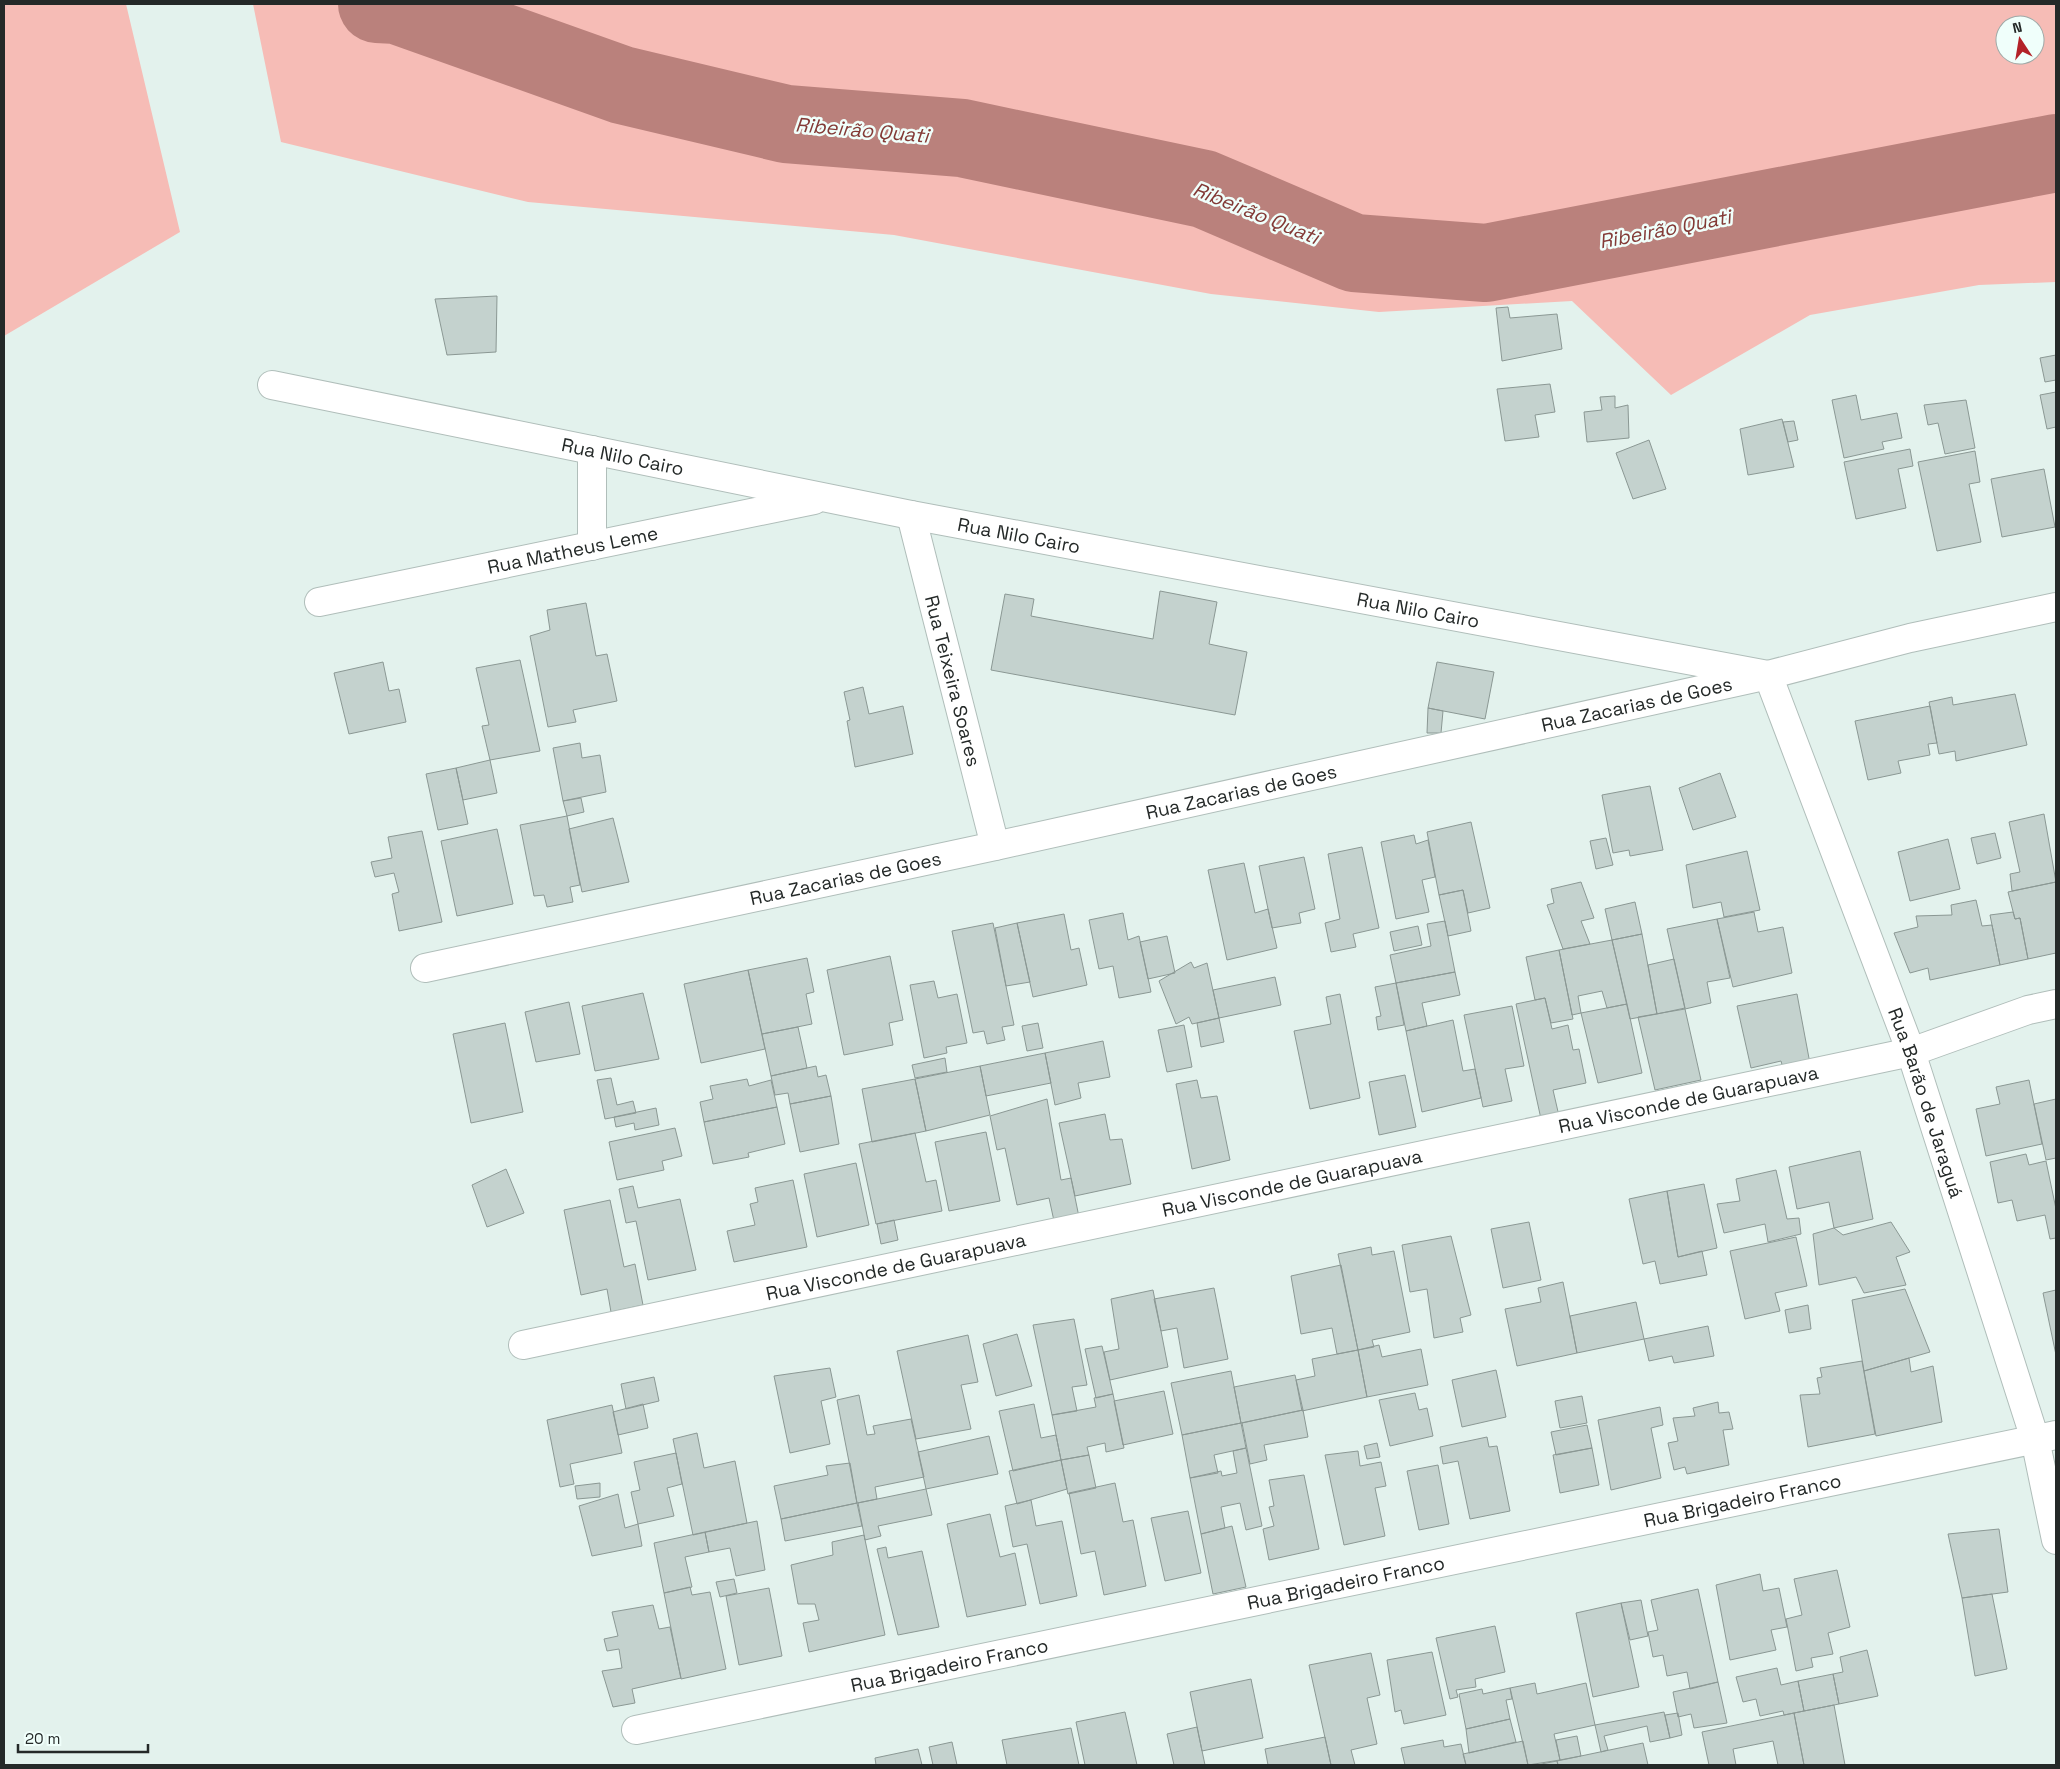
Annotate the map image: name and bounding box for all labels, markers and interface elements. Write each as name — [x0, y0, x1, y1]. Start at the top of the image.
north arrow — [1995, 15, 2045, 65]
text: N — [2011, 18, 2024, 37]
water label: Ribeirão Quati — [794, 111, 932, 149]
water label: Ribeirão Quati — [1189, 176, 1325, 251]
water label: Ribeirão Quati — [1597, 203, 1735, 255]
street label: Rua Nilo Cairo — [559, 432, 686, 481]
street label: Rua Nilo Cairo — [956, 511, 1082, 559]
street label: Rua Matheus Leme — [485, 520, 660, 579]
street label: Rua Nilo Cairo — [1355, 586, 1482, 633]
street label: Rua Teixeira Soares — [919, 592, 987, 769]
street label: Rua Zacarias de Goes — [1539, 671, 1734, 737]
street label: Rua Zacarias de Goes — [1143, 758, 1339, 825]
street label: Rua Zacarias de Goes — [748, 845, 943, 911]
street label: Rua Barão de Jaraguá — [1883, 1004, 1970, 1201]
street label: Rua Visconde de Guarapuava — [1556, 1059, 1821, 1139]
street label: Rua Visconde de Guarapuava — [1160, 1143, 1424, 1222]
street label: Rua Visconde de Guarapuava — [763, 1227, 1028, 1306]
street label: Rua Brigadeiro Franco — [1641, 1467, 1843, 1533]
street label: Rua Brigadeiro Franco — [1245, 1550, 1447, 1615]
street label: Rua Brigadeiro Franco — [848, 1632, 1050, 1698]
scale bar — [18, 1722, 148, 1754]
text: 20 m — [25, 1729, 60, 1748]

